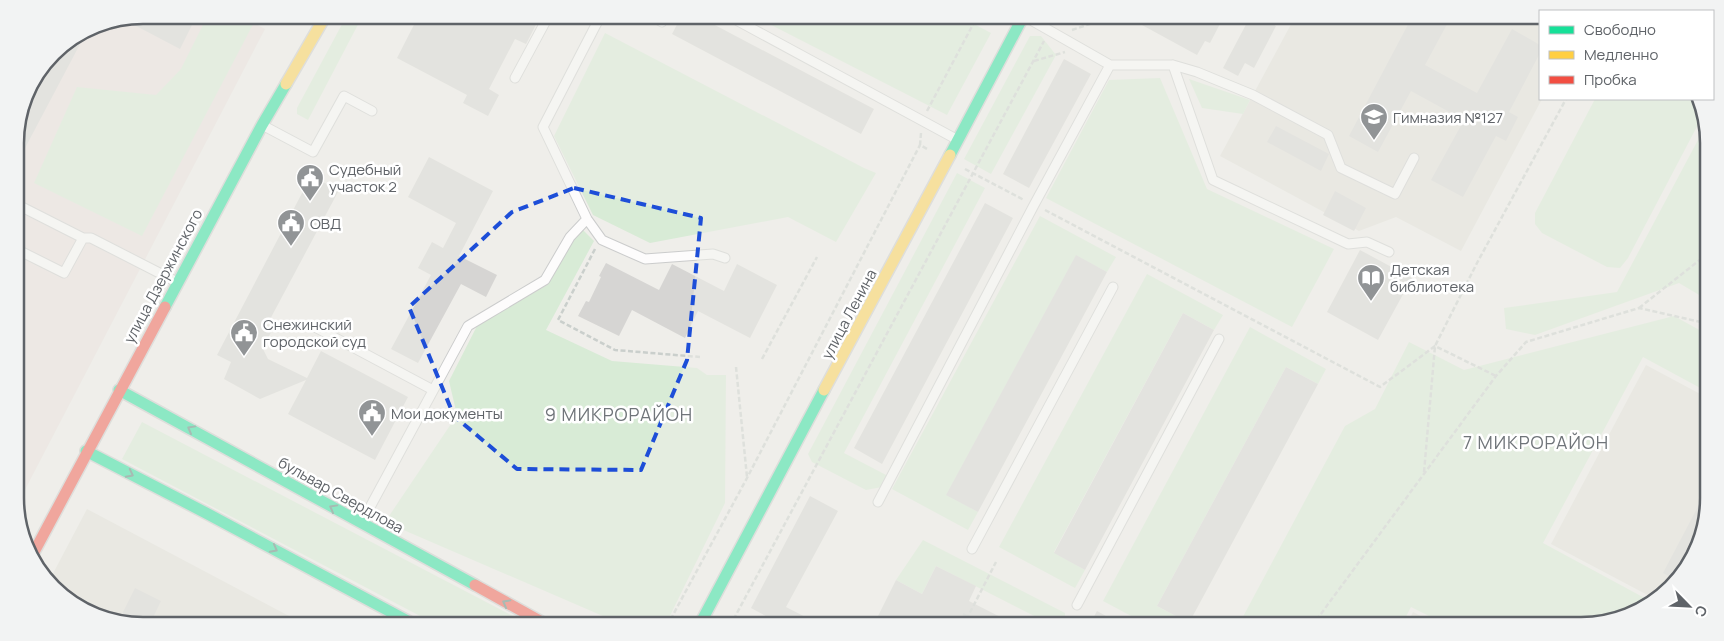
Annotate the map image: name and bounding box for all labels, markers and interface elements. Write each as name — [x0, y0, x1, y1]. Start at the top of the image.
legend — [1539, 10, 1714, 100]
text: Свободно — [1584, 19, 1656, 40]
text: Медленно — [1584, 44, 1658, 65]
text: Пробка — [1584, 69, 1637, 90]
school or university icon: Гимназия №127 — [1359, 102, 1389, 141]
place label: Гимназия №127 — [1393, 107, 1503, 128]
place label: Судебный участок 2 — [329, 159, 401, 197]
public building icon: Судебный участок 2 — [295, 163, 325, 202]
street label: улица Дзержинского — [119, 205, 207, 347]
public building icon: ОВД — [276, 208, 306, 247]
place label: ОВД — [310, 213, 341, 234]
place label: Детская библиотека — [1390, 259, 1474, 297]
library icon: Детская библиотека — [1356, 263, 1386, 302]
street label: улица Ленина — [816, 265, 882, 363]
place label: Снежинский городской суд — [263, 314, 366, 352]
public building icon: Снежинский городской суд — [229, 318, 259, 357]
public building icon: Мои документы — [357, 398, 387, 437]
district label: 9 МИКРОРАЙОН — [545, 402, 693, 426]
place label: Мои документы — [391, 403, 503, 424]
one-way arrow — [187, 425, 196, 435]
district label: 7 МИКРОРАЙОН — [1463, 430, 1609, 454]
street label: бульвар Свердлова — [275, 452, 407, 538]
one-way arrow — [124, 468, 133, 478]
one-way arrow — [329, 504, 338, 514]
one-way arrow — [268, 543, 277, 553]
north arrow — [1664, 581, 1714, 631]
one-way arrow — [502, 599, 511, 609]
text: С — [1691, 603, 1712, 620]

